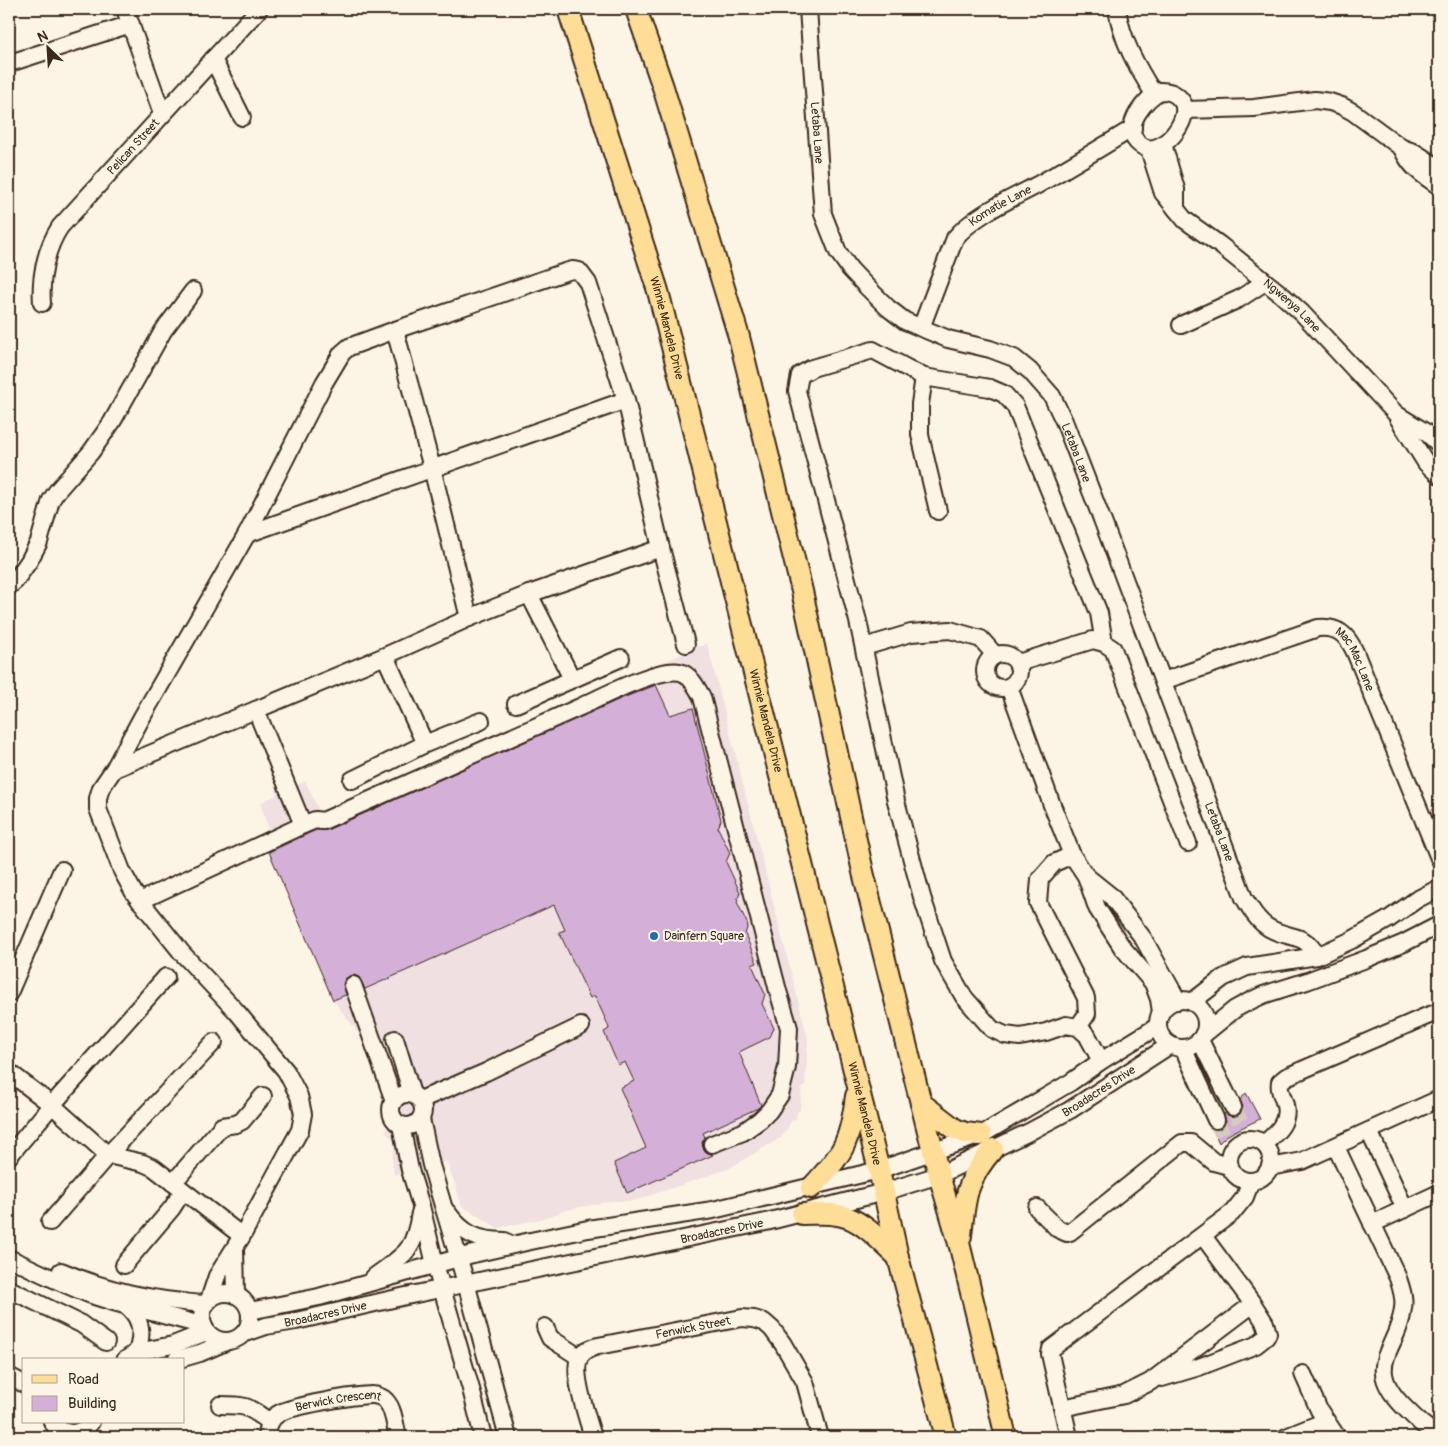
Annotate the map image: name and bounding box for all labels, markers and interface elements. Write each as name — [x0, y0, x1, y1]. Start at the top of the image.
north arrow — [22, 22, 72, 72]
text: N — [35, 27, 51, 46]
street label: Letaba Lane — [807, 101, 826, 164]
street label: Pelican Street — [104, 116, 163, 178]
street label: Komatie Lane — [966, 182, 1034, 230]
street label: Winnie Mandela Drive — [646, 275, 687, 381]
street label: Ngwenya Lane — [1260, 276, 1323, 336]
street label: Letaba Lane — [1058, 421, 1094, 484]
street label: Mac Mac Lane — [1332, 624, 1377, 694]
street label: Winnie Mandela Drive — [745, 668, 786, 774]
street label: Letaba Lane — [1201, 800, 1237, 863]
place label: Dainfern Square — [664, 929, 744, 944]
marker: Dainfern Square — [648, 930, 660, 942]
street label: Winnie Mandela Drive — [844, 1060, 884, 1167]
street label: Broadacres Drive — [1060, 1062, 1138, 1121]
street label: Broadacres Drive — [679, 1216, 765, 1247]
street label: Broadacres Drive — [283, 1298, 368, 1331]
street label: Fenwick Street — [654, 1313, 732, 1343]
legend — [22, 1358, 185, 1424]
text: Road — [68, 1370, 99, 1389]
street label: Berwick Crescent — [294, 1388, 384, 1415]
text: Building — [68, 1394, 116, 1413]

